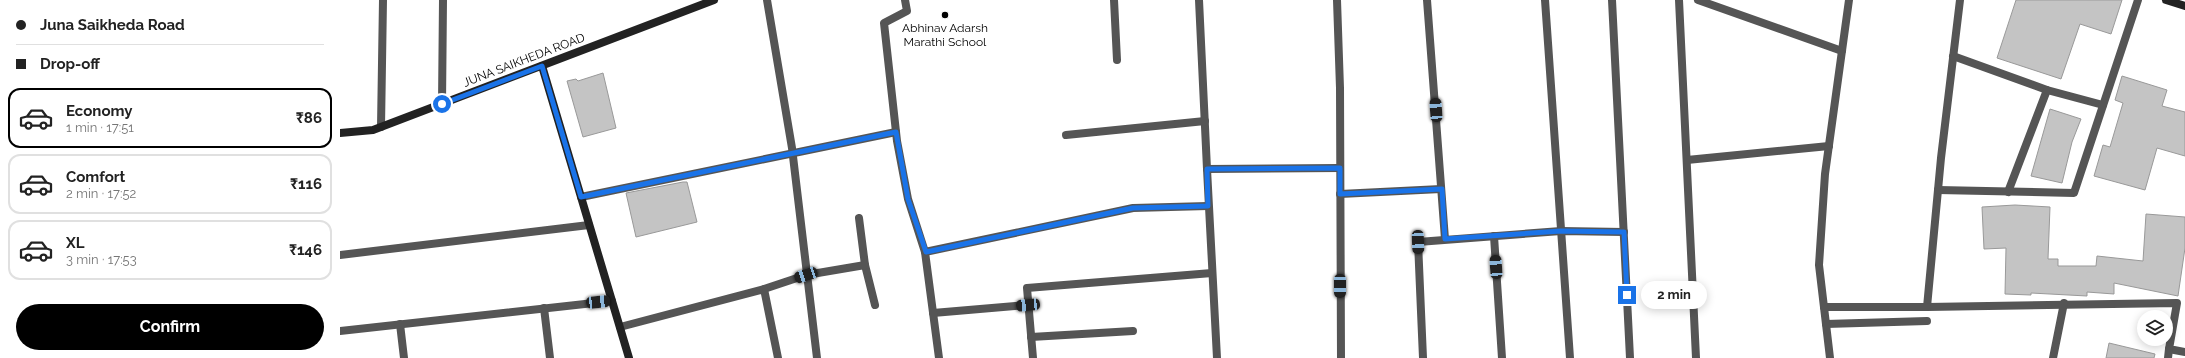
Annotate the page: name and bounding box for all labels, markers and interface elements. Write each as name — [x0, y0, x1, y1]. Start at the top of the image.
marker: Abhinav Adarsh Marathi School — [940, 10, 950, 20]
text: Juna Saikheda Road — [40, 16, 185, 34]
place label: Abhinav Adarsh Marathi School — [902, 21, 988, 49]
street label: JUNA SAIKHEDA ROAD — [461, 30, 587, 90]
text: Drop-off — [40, 55, 100, 73]
route start — [433, 95, 451, 113]
car — [1429, 98, 1443, 122]
icon: car — [18, 100, 54, 136]
text: Economy — [66, 102, 133, 120]
text: ₹86 — [296, 109, 322, 127]
text: 1 min · 17:51 — [66, 120, 134, 135]
icon: car — [18, 166, 54, 202]
text: Comfort — [66, 168, 125, 186]
text: ₹116 — [290, 175, 322, 193]
text: 2 min · 17:52 — [66, 186, 136, 201]
car — [1412, 230, 1424, 254]
icon: car — [18, 232, 54, 268]
text: XL — [66, 234, 84, 252]
text: ₹146 — [289, 241, 322, 259]
text: 3 min · 17:53 — [66, 252, 137, 267]
car — [1489, 255, 1503, 279]
car — [793, 266, 819, 284]
car — [1334, 274, 1346, 298]
callout: 2 min — [1641, 281, 1707, 309]
route end — [1618, 286, 1636, 304]
text: 2 min — [1657, 287, 1691, 302]
car — [585, 295, 611, 309]
car — [1016, 298, 1040, 312]
button: Confirm — [16, 304, 324, 350]
map controls — [2137, 310, 2173, 346]
button: layers — [2137, 310, 2173, 346]

